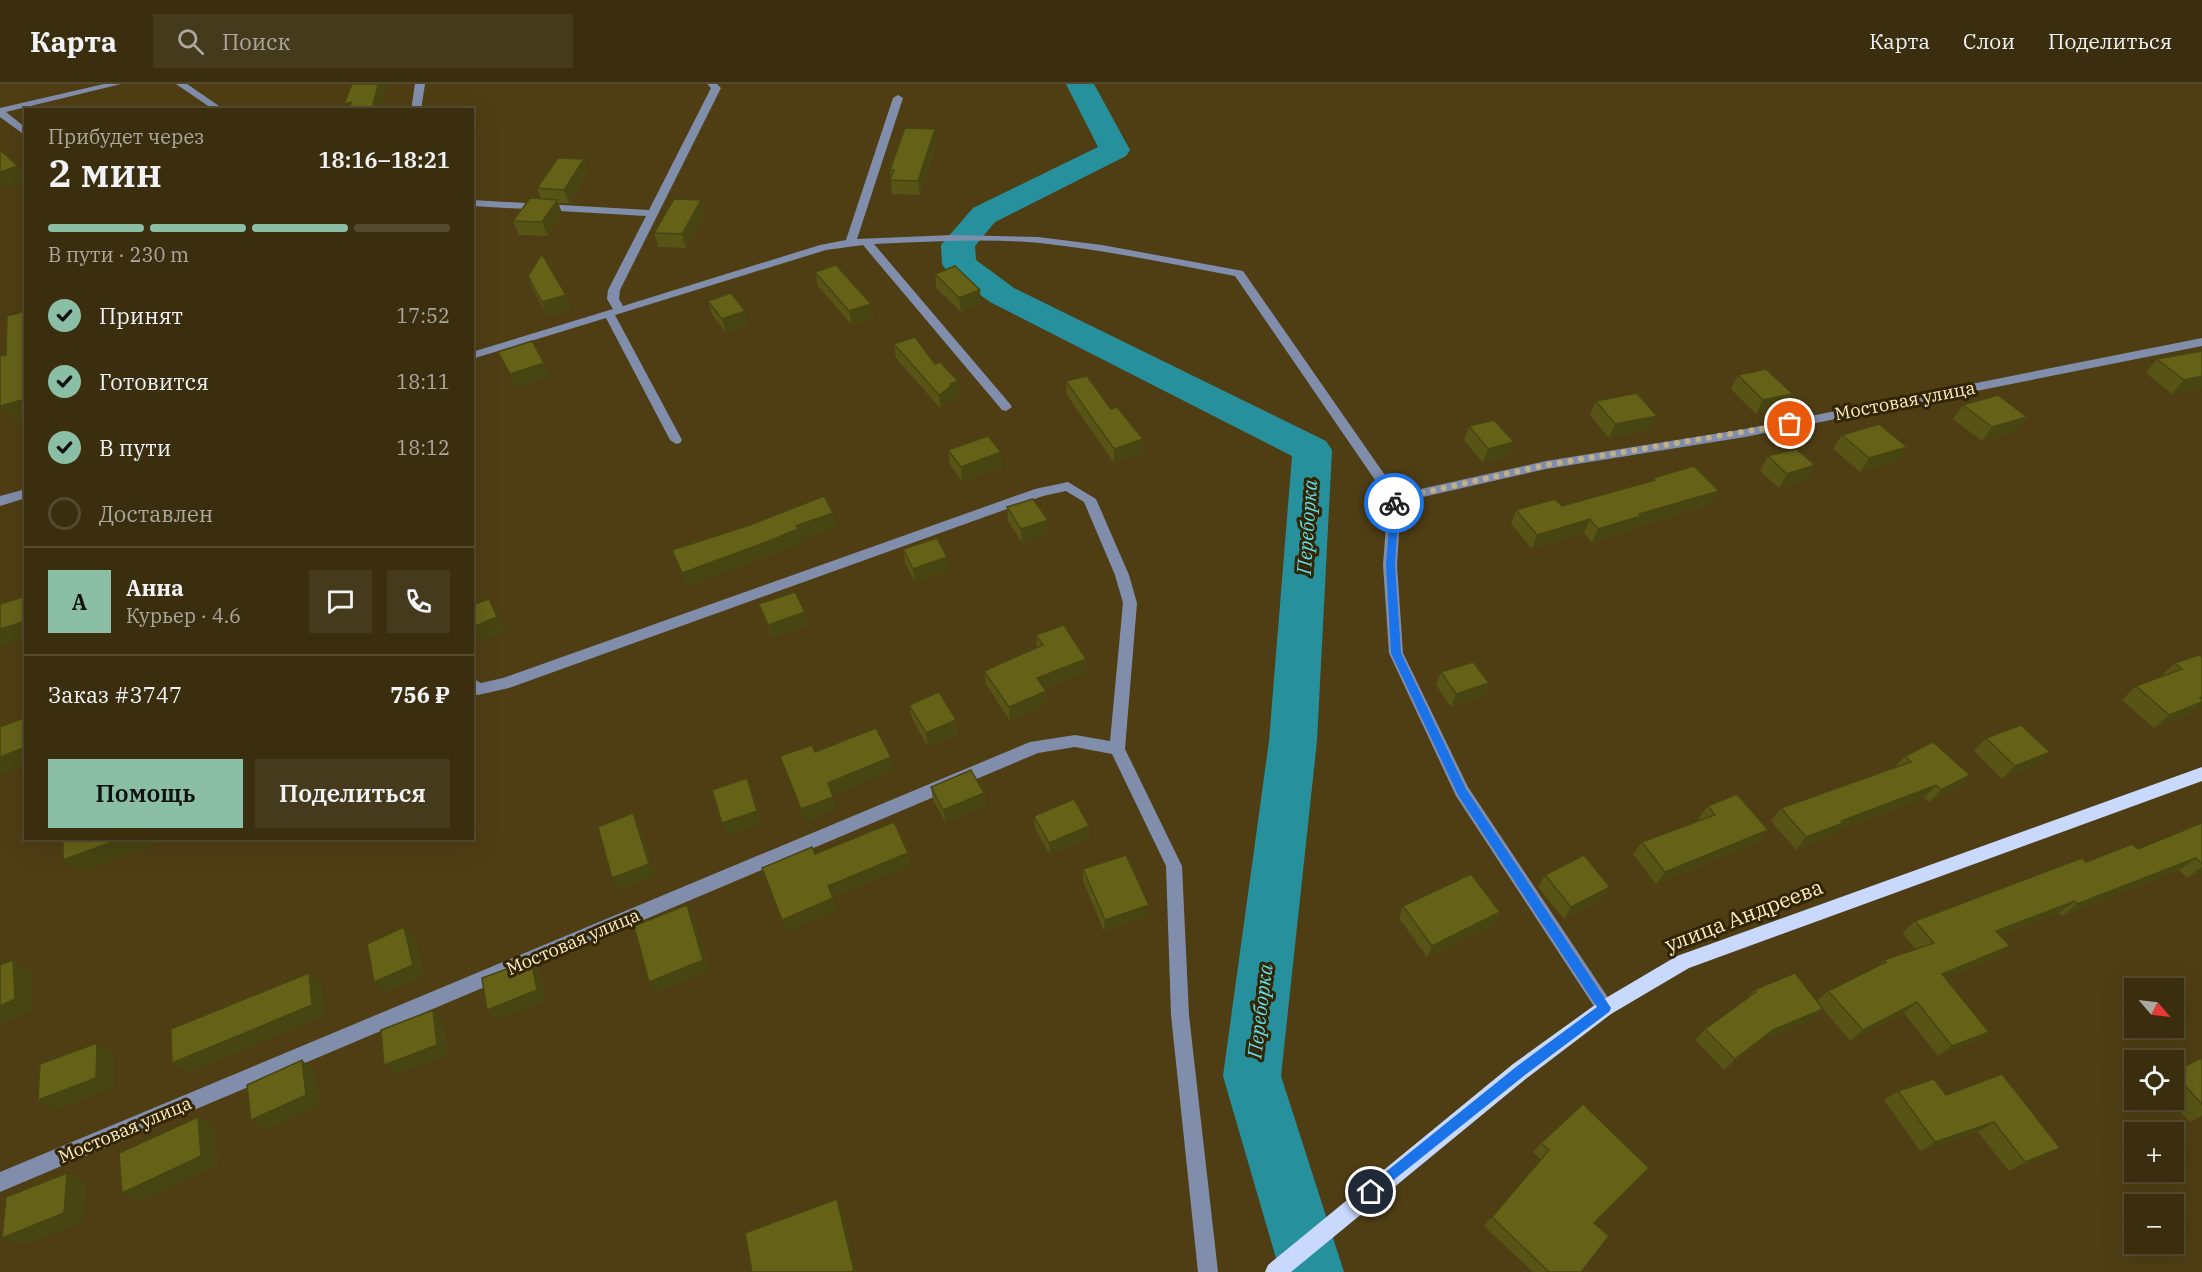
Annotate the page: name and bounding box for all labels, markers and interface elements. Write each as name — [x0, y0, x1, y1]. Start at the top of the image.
search box — [153, 14, 573, 68]
text: Карта — [30, 23, 117, 60]
icon: search — [174, 25, 207, 58]
text: Поиск — [222, 27, 290, 56]
text: Карта — [1869, 27, 1930, 55]
text: Слои — [1963, 27, 2015, 55]
text: Поделиться — [2048, 27, 2172, 55]
text: Прибудет через — [48, 123, 204, 150]
text: 18:16–18:21 — [318, 145, 450, 174]
text: 2 мин — [48, 147, 162, 198]
text: В пути · 230 m — [48, 241, 189, 268]
icon: check — [48, 299, 81, 332]
text: Принят — [99, 301, 183, 330]
text: 17:52 — [396, 302, 450, 329]
icon: check — [48, 365, 81, 398]
text: Готовится — [99, 367, 209, 396]
text: 18:11 — [396, 368, 450, 395]
street label: Мостовая улица — [1833, 376, 1977, 425]
pin — [1764, 398, 1815, 449]
icon: bag — [1773, 407, 1806, 440]
icon: check — [48, 431, 81, 464]
text: В пути — [99, 433, 171, 462]
text: 18:12 — [396, 434, 450, 461]
courier — [1364, 473, 1424, 533]
water label: Переборка — [1290, 478, 1323, 576]
icon: bike — [1378, 487, 1411, 520]
text: Доставлен — [99, 499, 213, 528]
button: chat — [309, 570, 372, 633]
button: phone — [387, 570, 450, 633]
text: Анна — [126, 573, 184, 602]
text: А — [72, 587, 87, 616]
text: Курьер · 4.6 — [126, 602, 241, 629]
text: Заказ #3747 — [48, 680, 182, 709]
text: 756 ₽ — [390, 680, 450, 709]
button: Помощь — [48, 759, 243, 828]
button: Поделиться — [255, 759, 450, 828]
street label: улица Андреева — [1661, 872, 1827, 958]
street label: Мостовая улица — [503, 903, 643, 980]
water label: Переборка — [1240, 962, 1279, 1061]
north arrow — [2124, 978, 2184, 1038]
map controls — [2124, 978, 2184, 1254]
button: locate — [2124, 1050, 2184, 1110]
street label: Мостовая улица — [55, 1091, 195, 1168]
button: + — [2124, 1122, 2184, 1182]
pin — [1345, 1166, 1396, 1217]
icon: home — [1354, 1175, 1387, 1208]
button: − — [2124, 1194, 2184, 1254]

